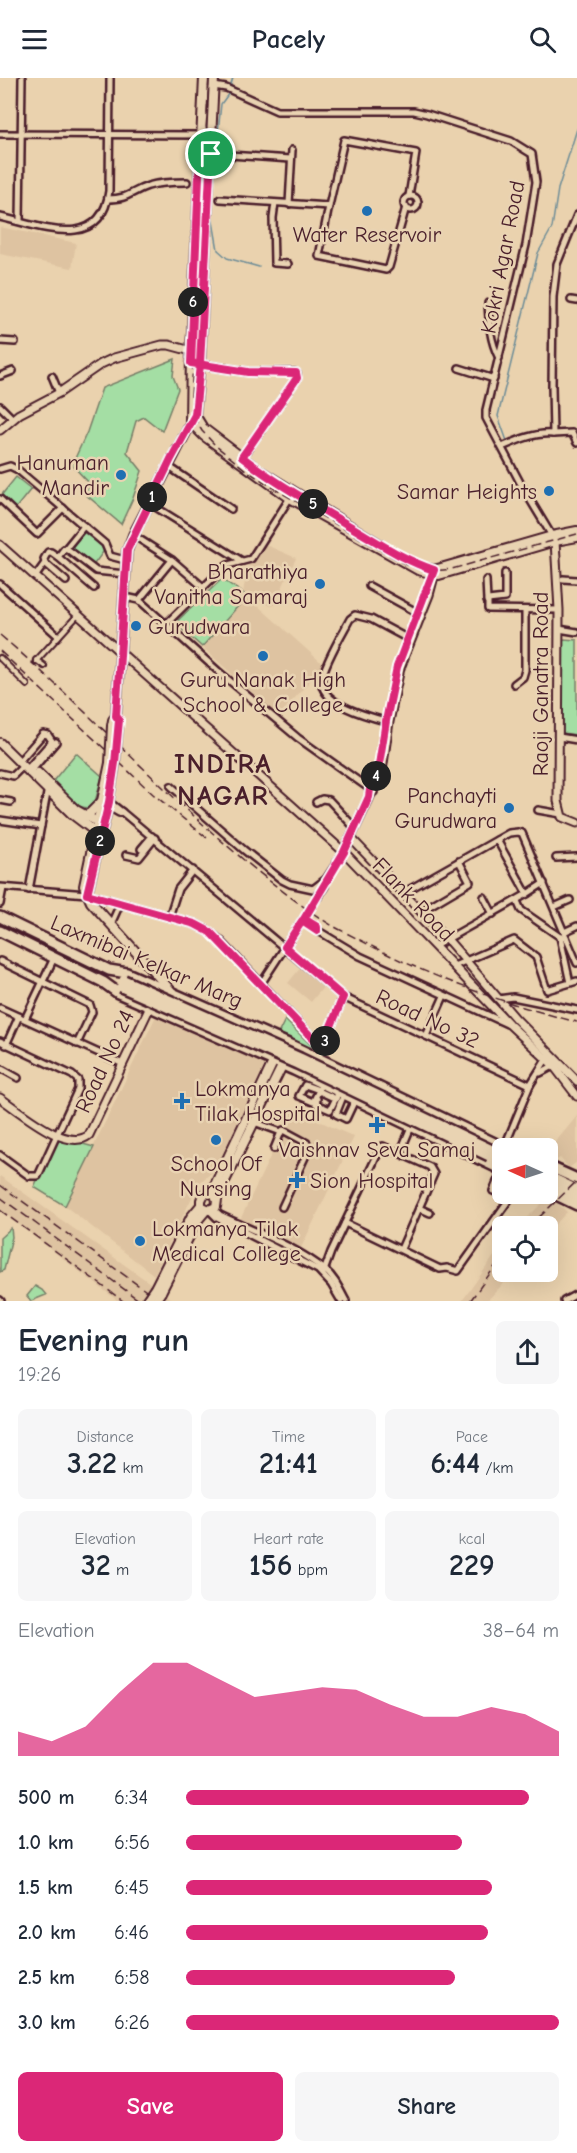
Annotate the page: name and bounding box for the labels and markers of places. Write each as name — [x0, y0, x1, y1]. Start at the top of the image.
pin — [185, 128, 236, 179]
marker: Water Reservoir — [360, 204, 374, 218]
place label: Water Reservoir — [293, 222, 442, 248]
pin: 6 — [178, 287, 208, 317]
place label: Hanuman Mandir — [17, 450, 109, 501]
marker: Hanuman Mandir — [114, 468, 128, 482]
place label: Samar Heights — [397, 479, 537, 505]
pin: 1 — [137, 482, 167, 512]
marker: Samar Heights — [542, 484, 556, 498]
pin: 5 — [298, 489, 328, 519]
place label: Bharathiya Vanitha Samaraj — [154, 559, 308, 610]
marker: Bharathiya Vanitha Samaraj — [313, 577, 327, 591]
place label: Gurudwara — [148, 614, 250, 640]
marker: Gurudwara — [129, 619, 143, 633]
marker: Guru Nanak High School & College — [256, 649, 270, 663]
place label: Guru Nanak High School & College — [180, 667, 346, 718]
pin: 4 — [361, 761, 391, 791]
place label: Panchayti Gurudwara — [395, 783, 497, 834]
marker: Panchayti Gurudwara — [502, 801, 516, 815]
pin: 2 — [85, 826, 115, 856]
pin: 3 — [310, 1026, 340, 1056]
place label: Lokmanya Tilak Hospital — [195, 1076, 321, 1127]
marker: Lokmanya Tilak Hospital — [173, 1092, 191, 1110]
marker: Vaishnav Seva Samaj — [368, 1116, 386, 1134]
marker: School Of Nursing — [209, 1133, 223, 1147]
place label: Vaishnav Seva Samaj — [279, 1137, 475, 1163]
place label: School Of Nursing — [171, 1151, 263, 1202]
place label: Sion Hospital — [310, 1168, 433, 1194]
marker: Sion Hospital — [288, 1171, 306, 1189]
place label: Lokmanya Tilak Medical College — [152, 1216, 301, 1267]
marker: Lokmanya Tilak Medical College — [133, 1234, 147, 1248]

